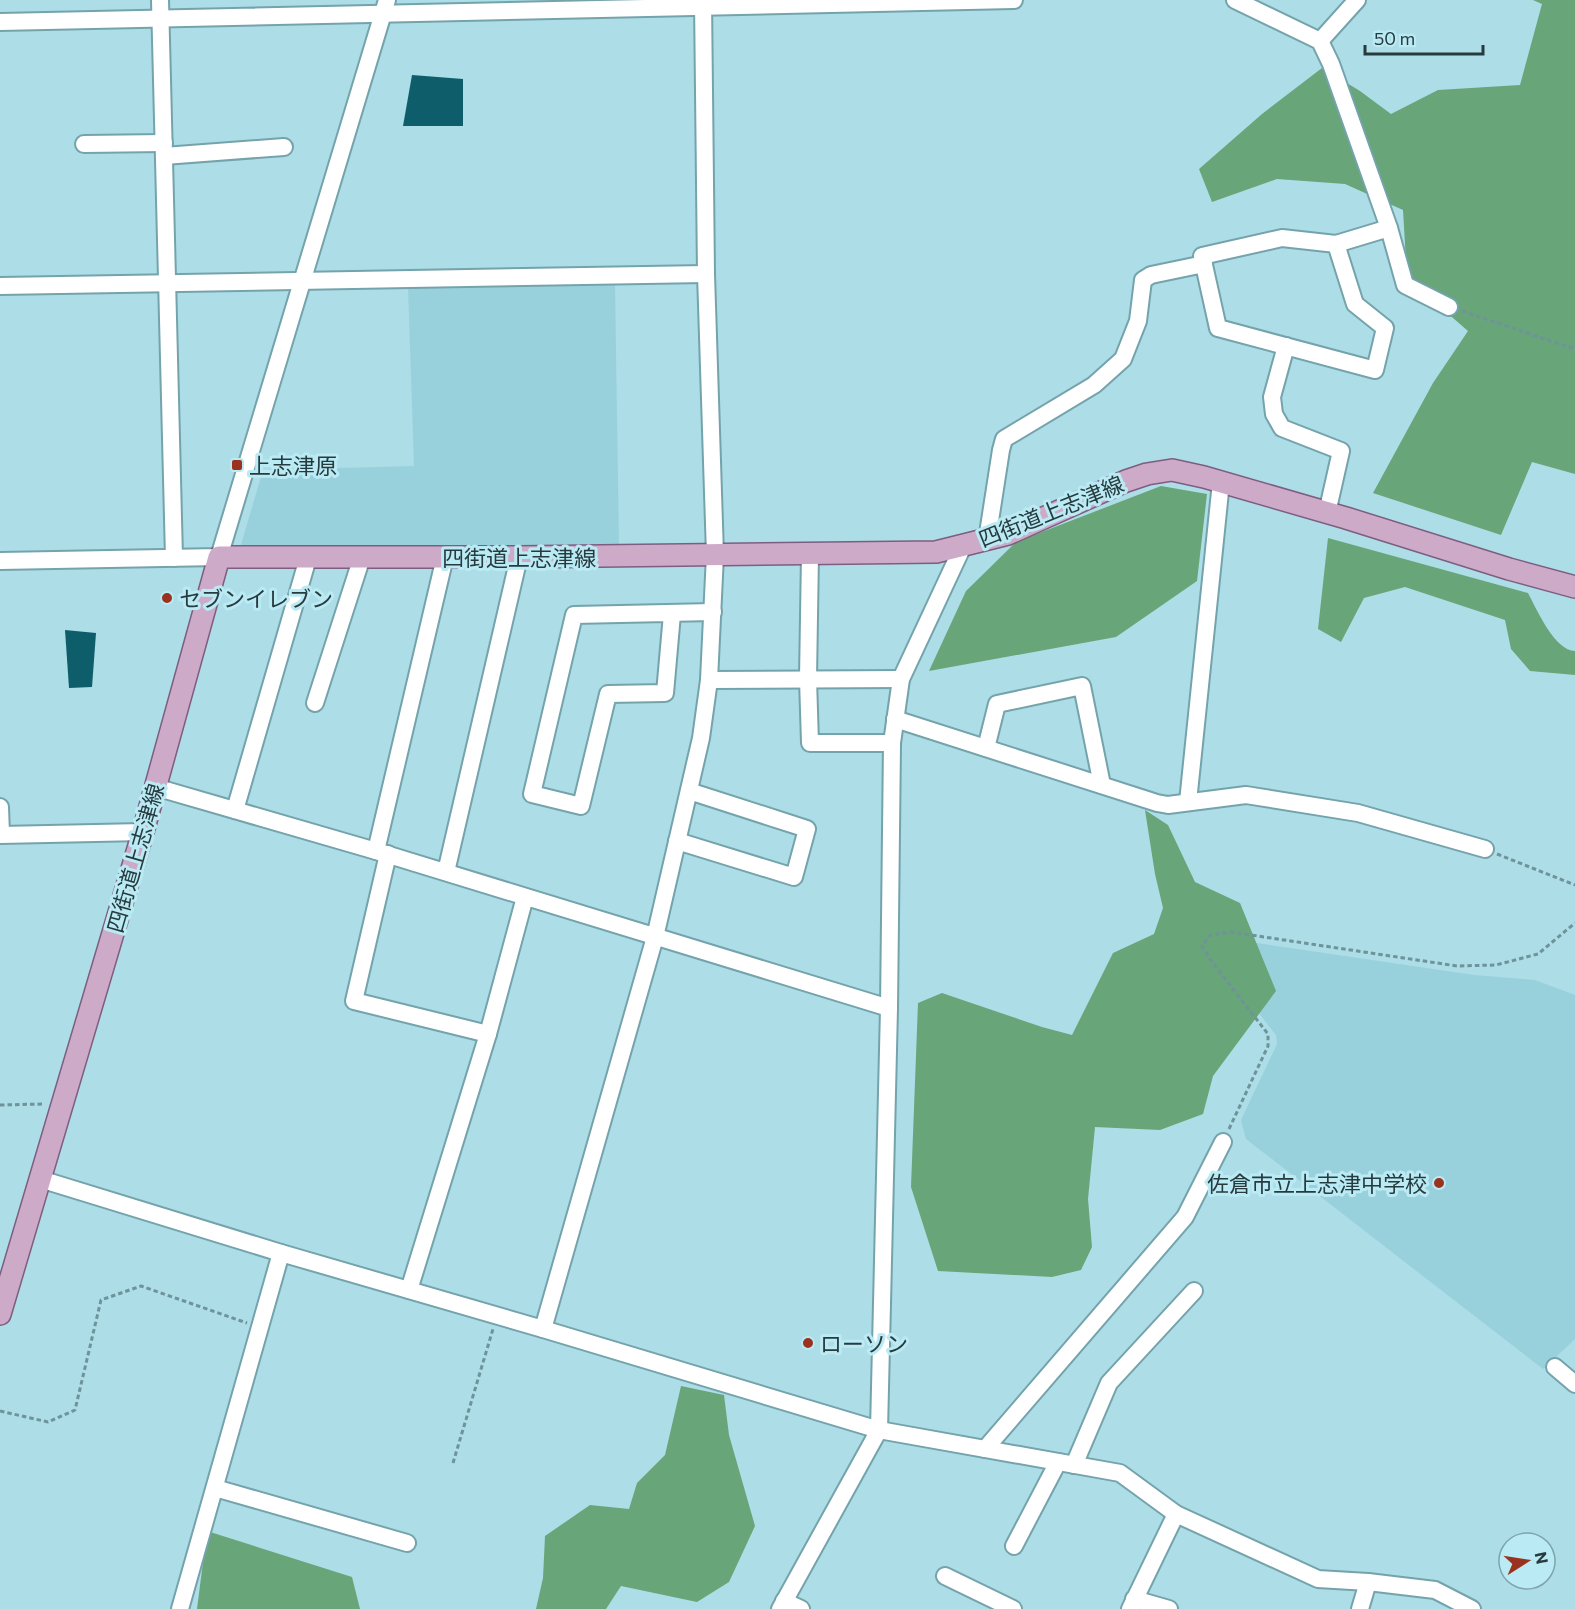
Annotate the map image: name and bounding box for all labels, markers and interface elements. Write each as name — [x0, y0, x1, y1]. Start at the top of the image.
scale bar — [1365, 18, 1484, 56]
text: 50 m — [1374, 27, 1415, 49]
place label: 上志津原 — [249, 452, 337, 479]
marker: 上志津原 — [230, 458, 244, 472]
street label: 四街道上志津線 — [975, 470, 1127, 552]
street label: 四街道上志津線 — [442, 544, 596, 571]
place label: セブンイレブン — [179, 585, 333, 612]
marker: セブンイレブン — [160, 591, 174, 605]
street label: 四街道上志津線 — [101, 780, 169, 936]
place label: 佐倉市立上志津中学校 — [1207, 1170, 1427, 1197]
marker: 佐倉市立上志津中学校 — [1432, 1176, 1446, 1190]
place label: ローソン — [820, 1330, 908, 1357]
marker: ローソン — [801, 1336, 815, 1350]
north arrow — [1497, 1531, 1557, 1591]
text: N — [1532, 1550, 1553, 1566]

